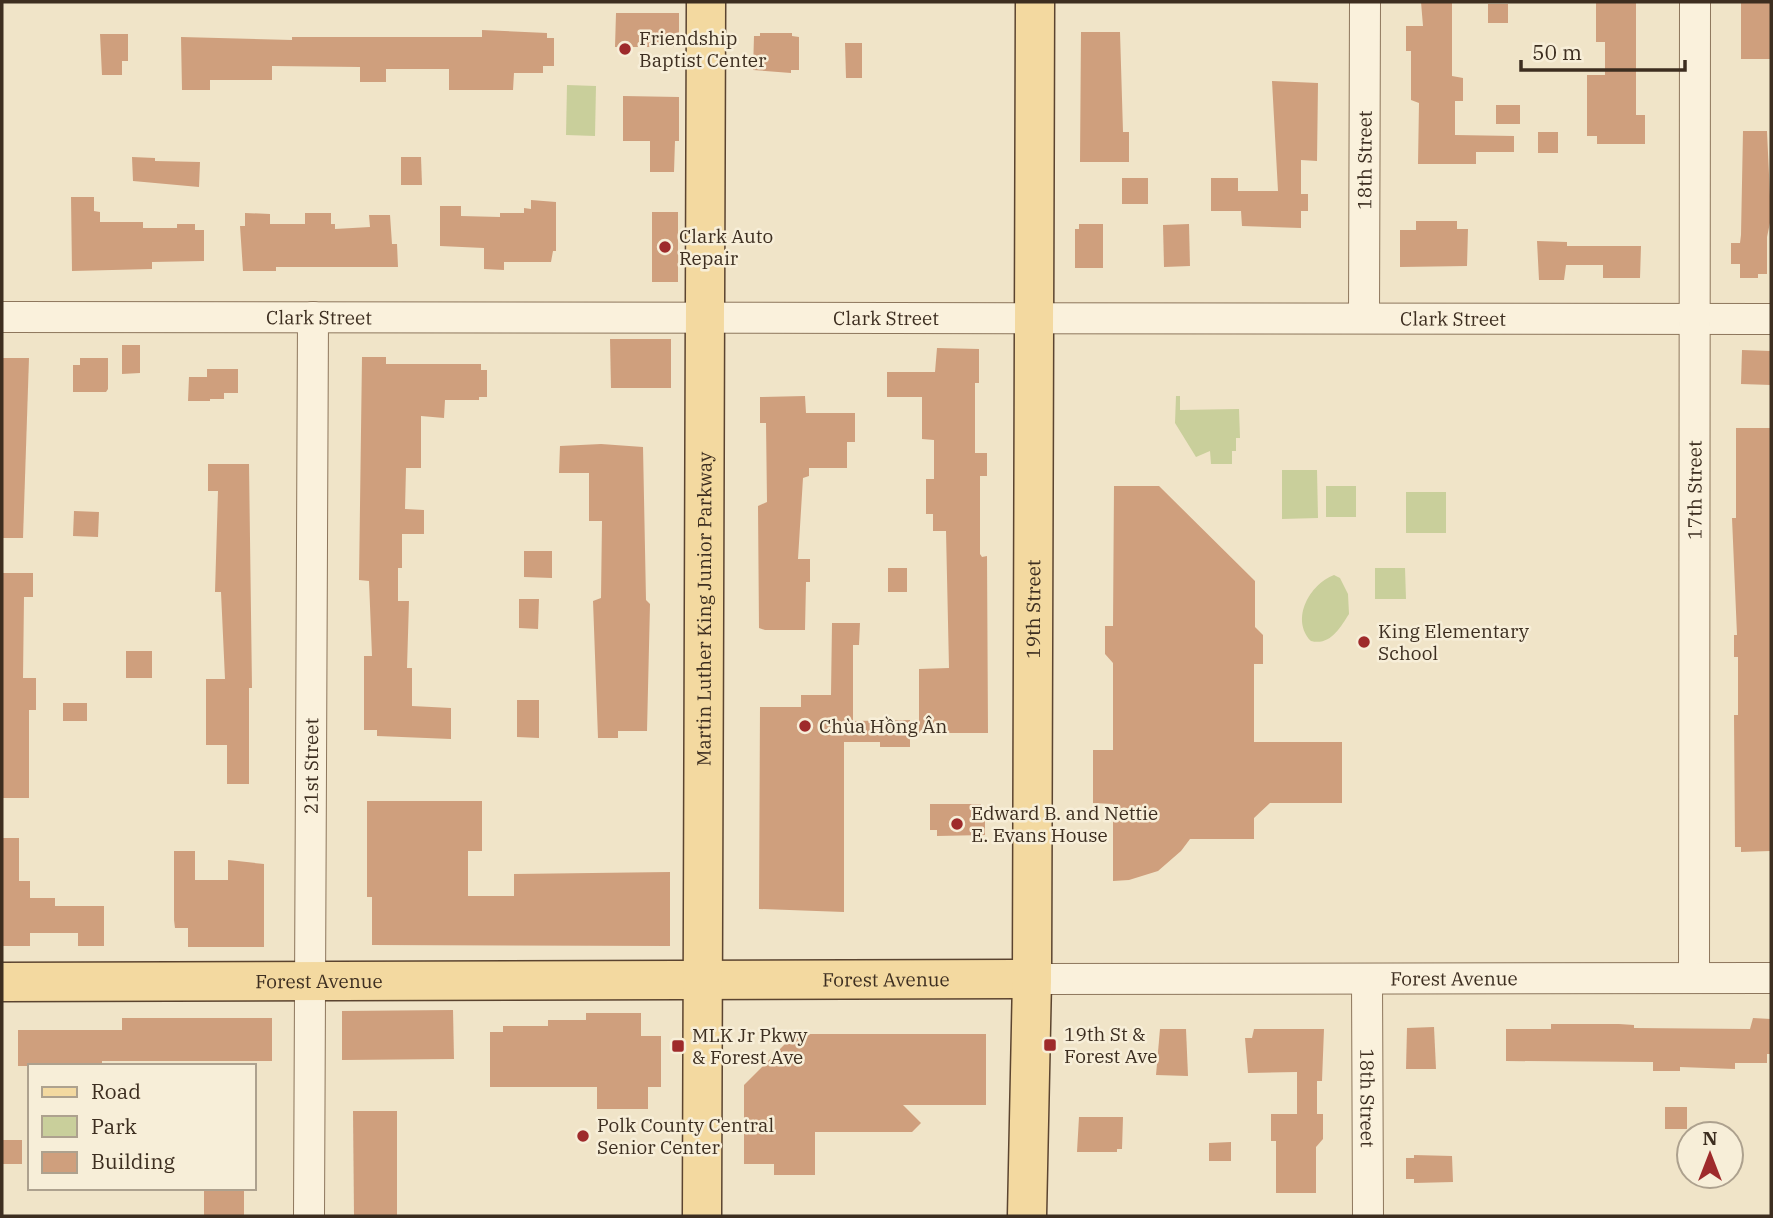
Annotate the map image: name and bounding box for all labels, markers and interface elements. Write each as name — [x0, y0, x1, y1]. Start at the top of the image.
place label: Friendship Baptist Center — [639, 26, 767, 72]
scale bar — [1521, 28, 1686, 72]
text: 50 m — [1532, 38, 1582, 66]
marker: Friendship Baptist Center — [617, 41, 633, 57]
street label: 18th Street — [1352, 110, 1377, 210]
place label: Clark Auto Repair — [679, 224, 773, 270]
marker: Clark Auto Repair — [657, 239, 673, 255]
street label: Clark Street — [266, 305, 372, 329]
street label: Clark Street — [833, 306, 939, 330]
street label: Clark Street — [1400, 307, 1506, 331]
street label: 17th Street — [1682, 440, 1707, 540]
street label: Martin Luther King Junior Parkway — [691, 451, 717, 766]
street label: 19th Street — [1021, 559, 1045, 659]
place label: King Elementary School — [1378, 619, 1530, 665]
marker: King Elementary School — [1356, 634, 1372, 650]
place label: Chùa Hồng Ân — [819, 714, 947, 738]
street label: 21st Street — [299, 717, 323, 814]
marker: Chùa Hồng Ân — [797, 718, 813, 734]
place label: Edward B. and Nettie E. Evans House — [971, 801, 1158, 847]
marker: Edward B. and Nettie E. Evans House — [949, 816, 965, 832]
street label: Forest Avenue — [1390, 966, 1518, 991]
street label: Forest Avenue — [822, 967, 950, 992]
street label: Forest Avenue — [255, 969, 383, 993]
place label: 19th St & Forest Ave — [1064, 1022, 1157, 1068]
place label: MLK Jr Pkwy & Forest Ave — [692, 1023, 808, 1069]
marker: 19th St & Forest Ave — [1042, 1037, 1058, 1053]
marker: MLK Jr Pkwy & Forest Ave — [670, 1038, 686, 1054]
street label: 18th Street — [1355, 1048, 1380, 1148]
legend — [28, 1064, 256, 1190]
text: Road — [91, 1077, 141, 1105]
text: Park — [91, 1112, 138, 1140]
place label: Polk County Central Senior Center — [597, 1113, 774, 1159]
north arrow — [1675, 1120, 1745, 1190]
text: N — [1702, 1126, 1718, 1150]
marker: Polk County Central Senior Center — [575, 1128, 591, 1144]
text: Building — [91, 1147, 176, 1175]

